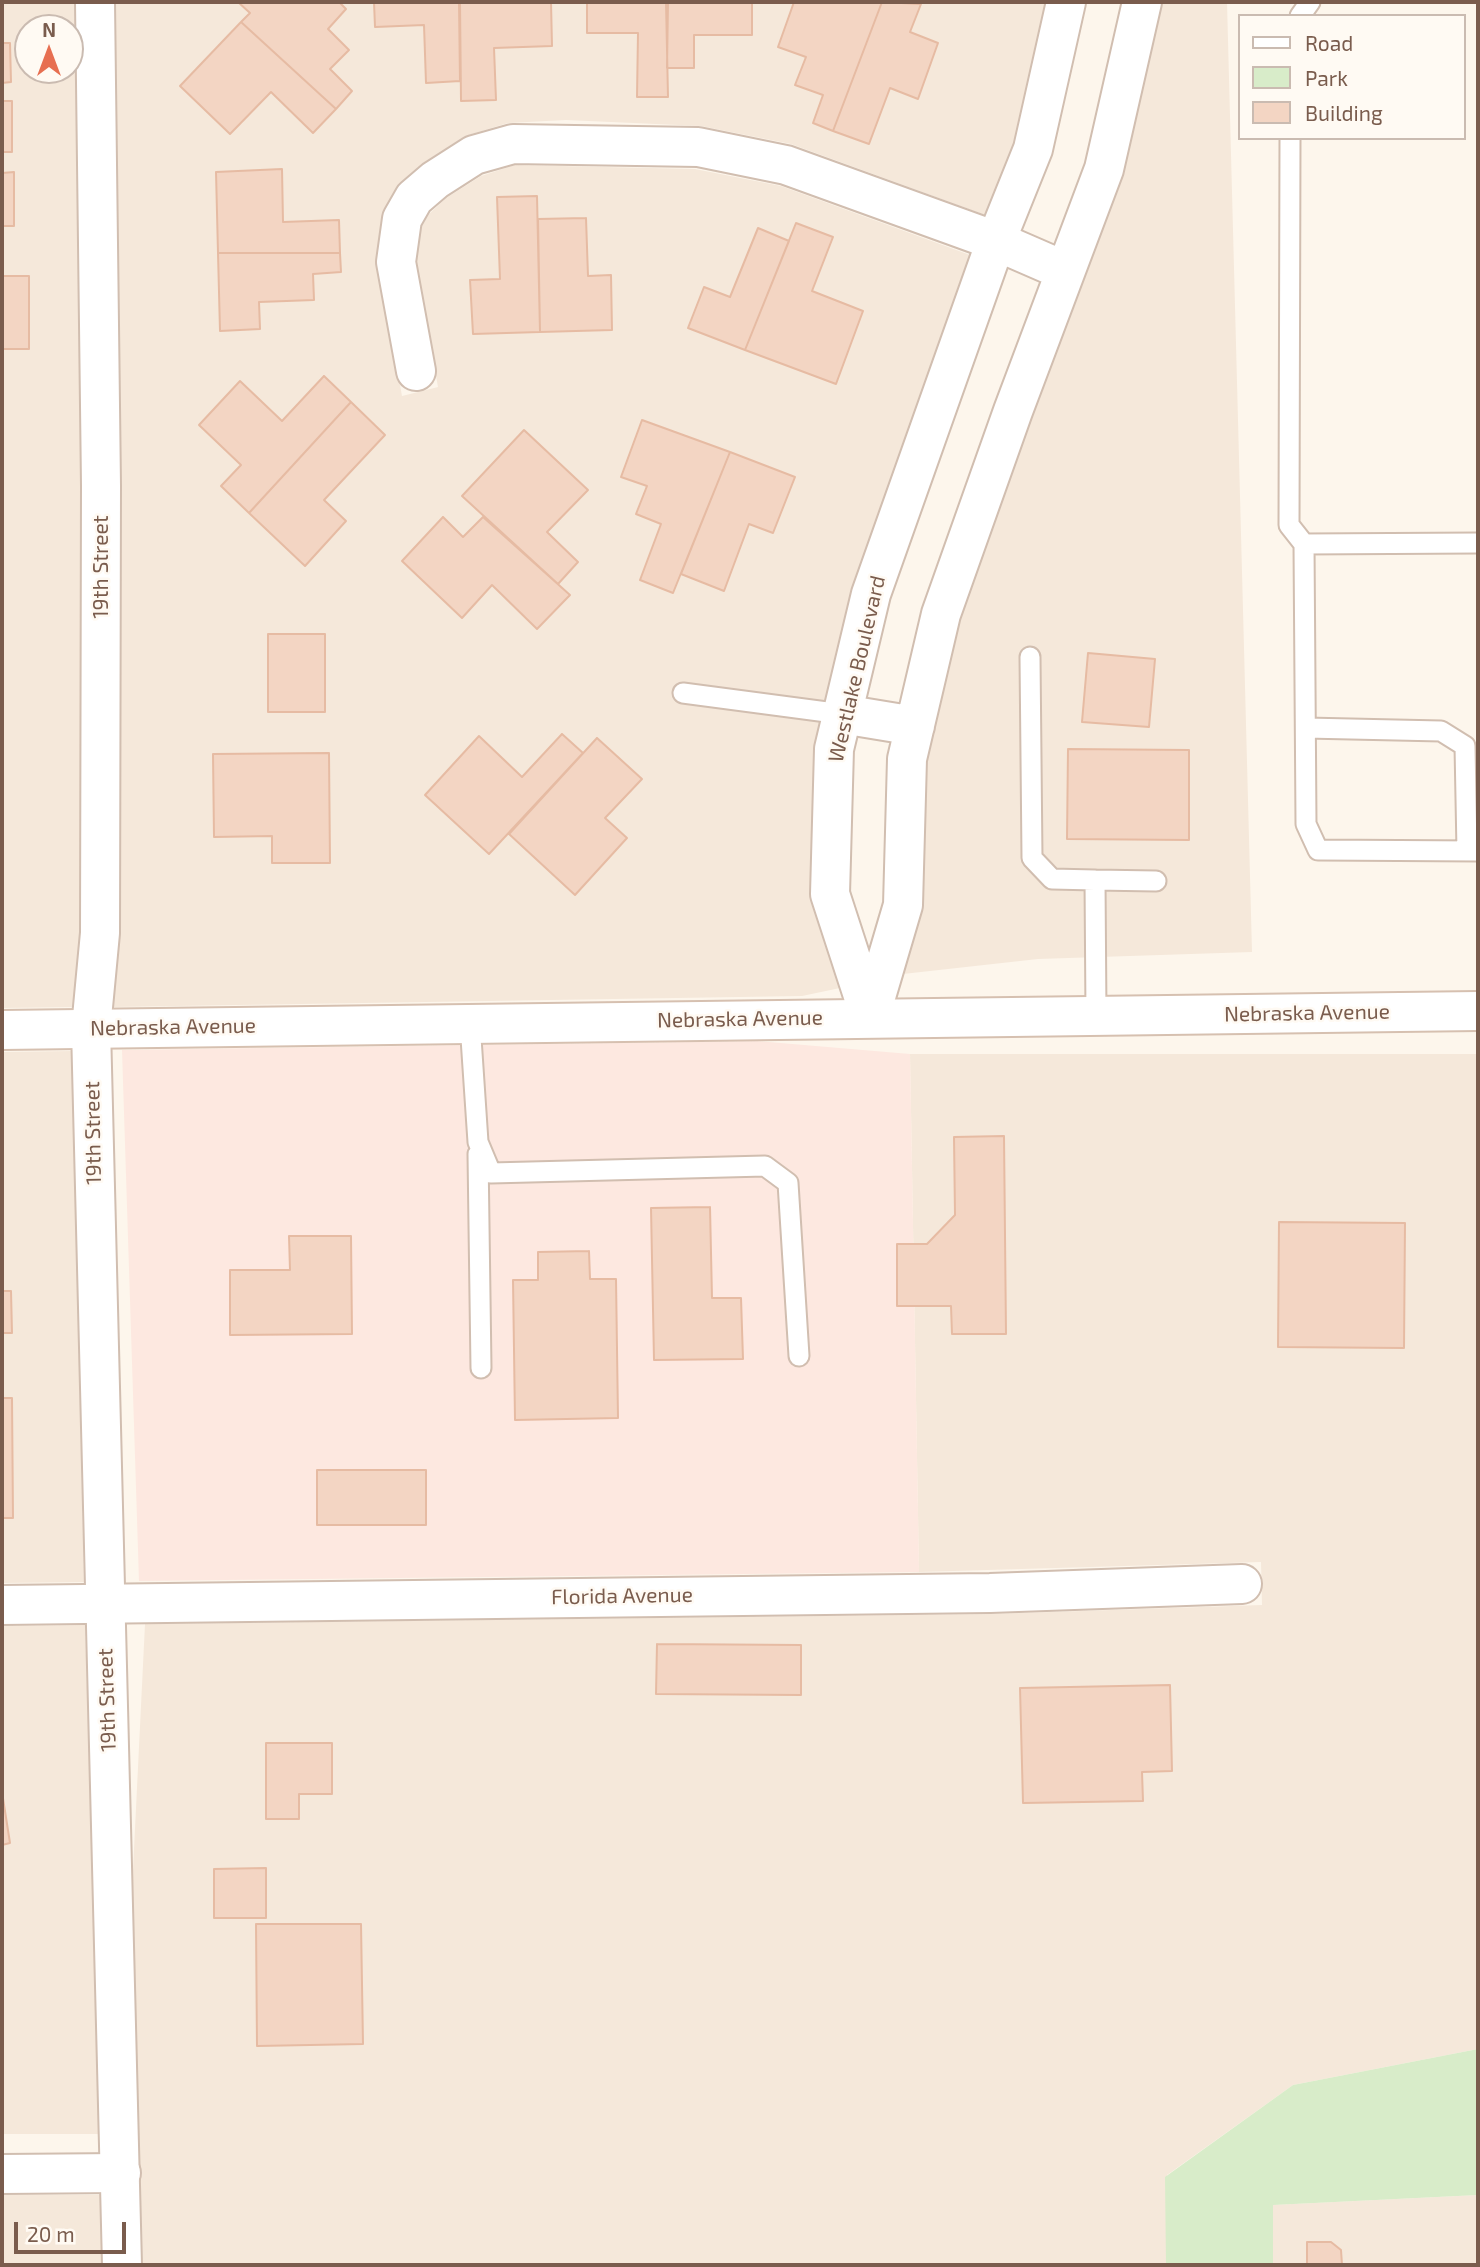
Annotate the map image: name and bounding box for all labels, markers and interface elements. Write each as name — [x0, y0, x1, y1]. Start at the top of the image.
north arrow — [14, 14, 84, 84]
legend — [1238, 14, 1466, 140]
text: N — [42, 18, 56, 41]
text: Road — [1305, 30, 1353, 55]
text: Park — [1305, 65, 1348, 90]
text: Building — [1305, 100, 1383, 125]
street label: 19th Street — [88, 515, 114, 619]
street label: Westlake Boulevard — [823, 573, 891, 765]
street label: Nebraska Avenue — [1224, 999, 1390, 1027]
street label: Nebraska Avenue — [657, 1005, 823, 1033]
street label: Nebraska Avenue — [90, 1013, 256, 1041]
street label: 19th Street — [79, 1081, 107, 1185]
street label: Florida Avenue — [551, 1582, 693, 1610]
street label: 19th Street — [93, 1648, 121, 1752]
scale bar — [18, 2208, 130, 2252]
text: 20 m — [27, 2221, 75, 2246]

